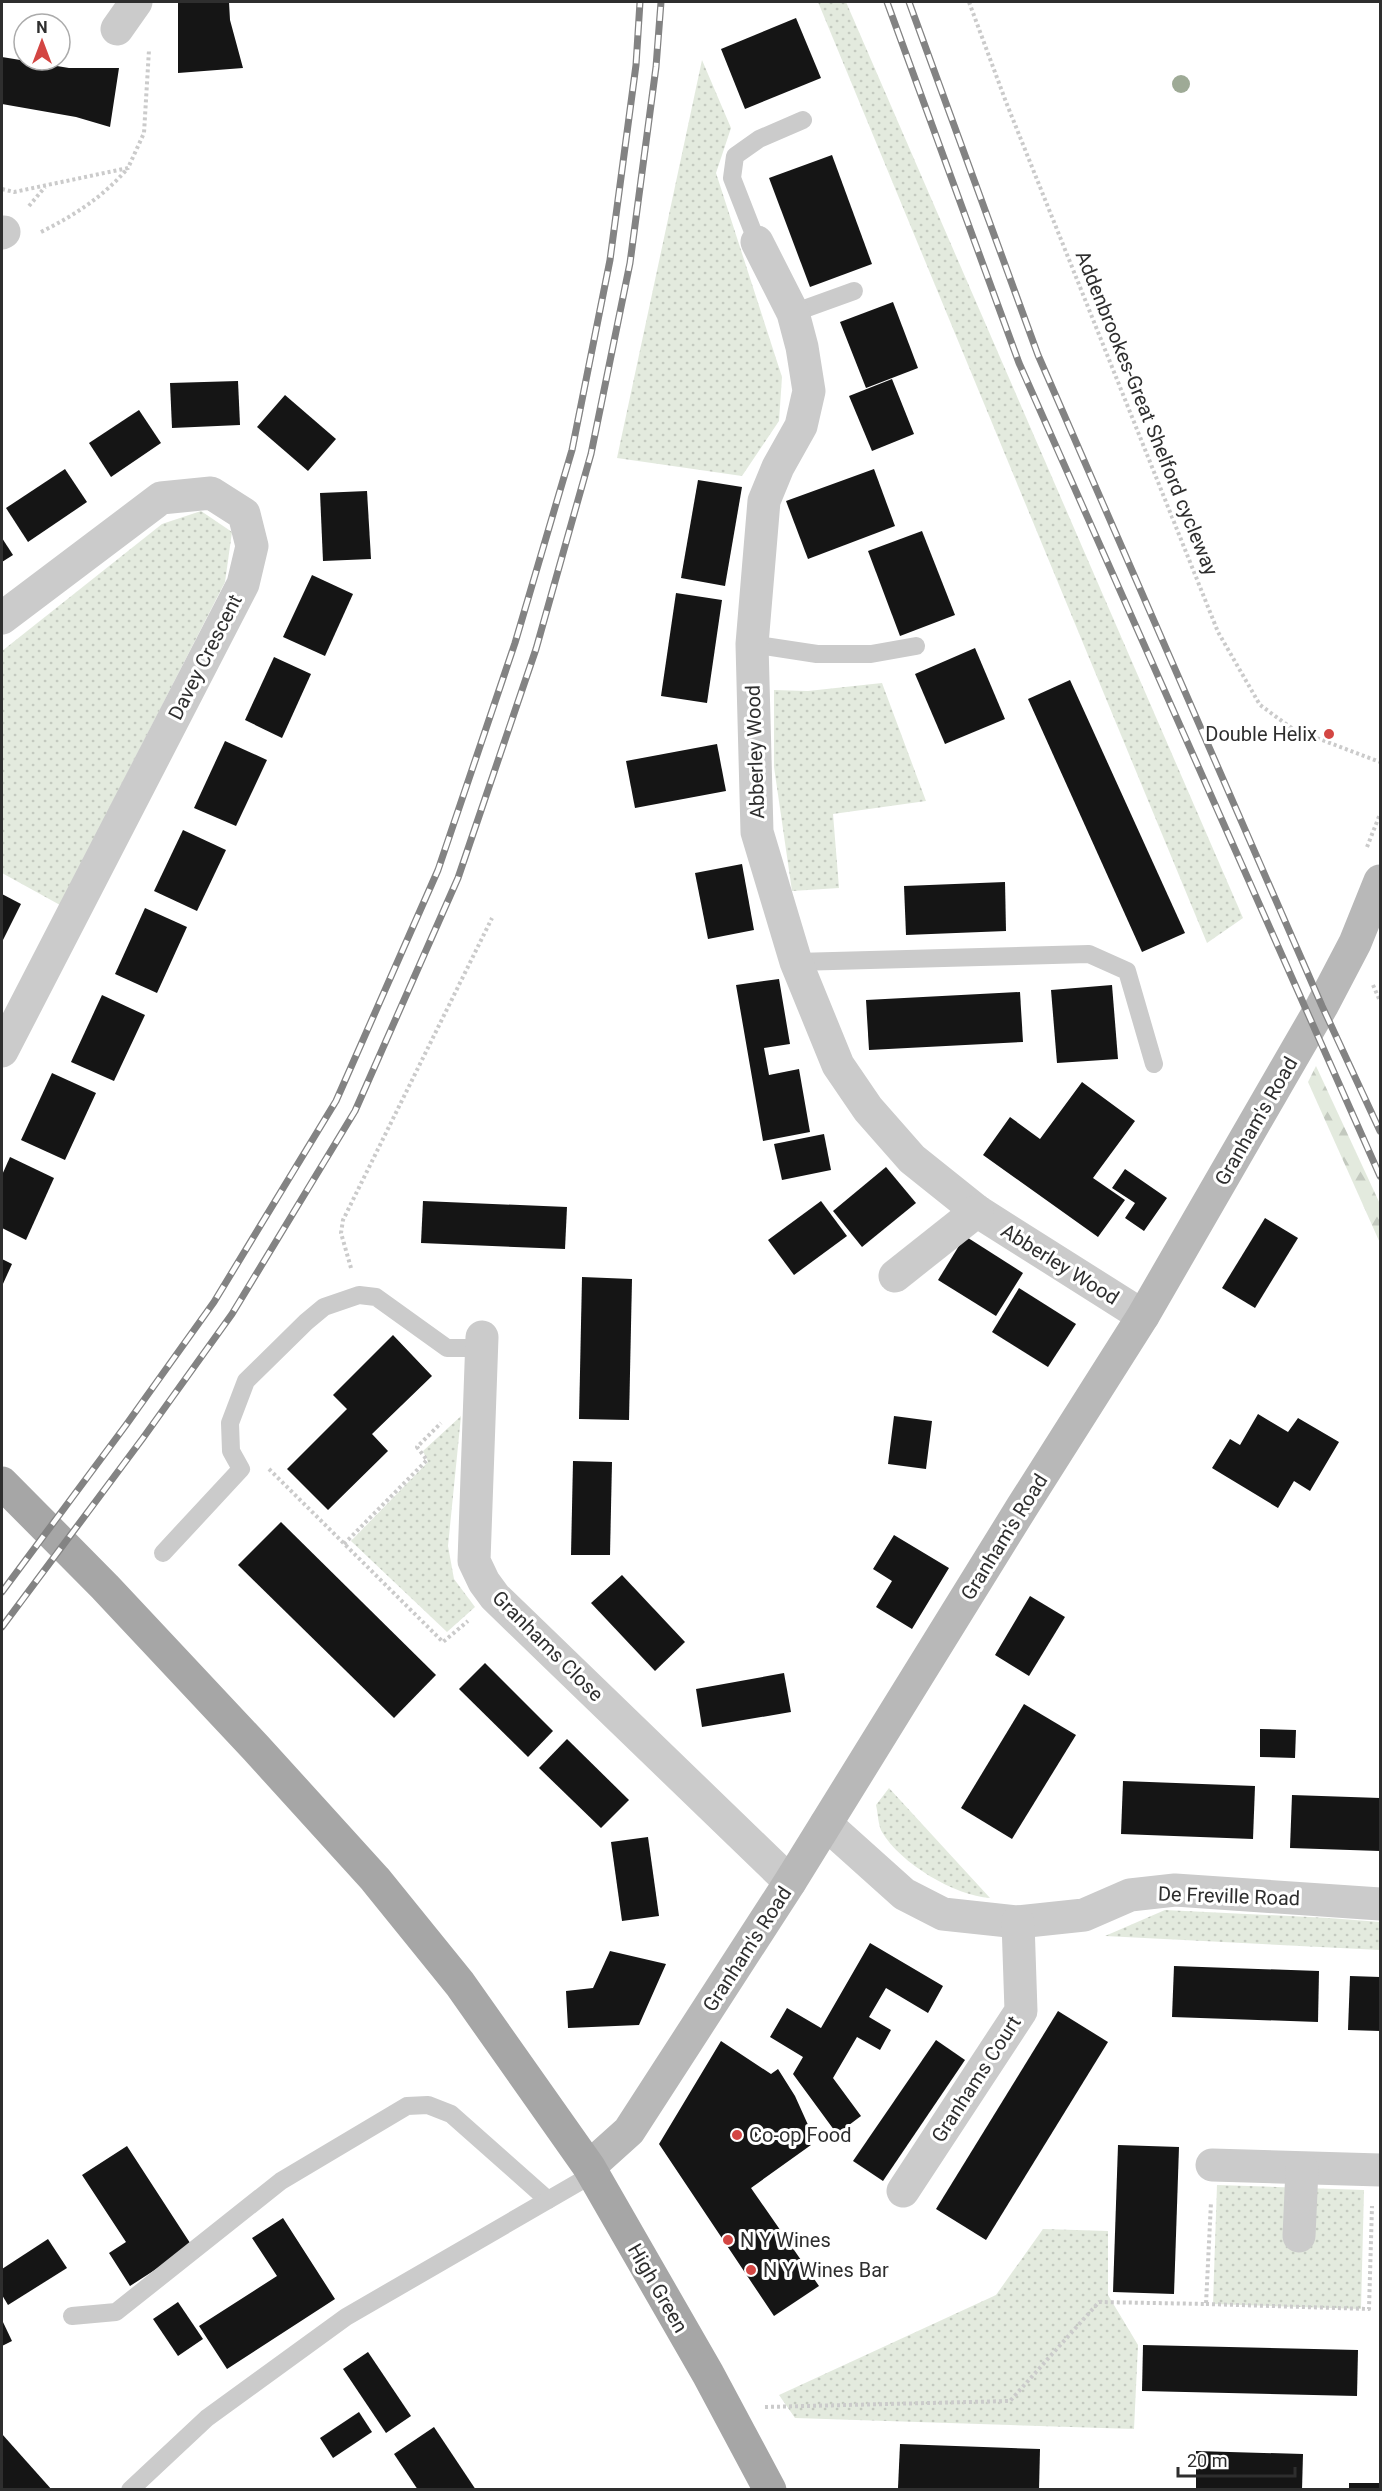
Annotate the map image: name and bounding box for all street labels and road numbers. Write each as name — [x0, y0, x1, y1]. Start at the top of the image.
street label: Addenbrookes-Great Shelford cycleway — [1071, 247, 1224, 579]
street label: Davey Crescent — [163, 590, 247, 724]
street label: Abberley Wood — [741, 685, 769, 819]
street label: Granham's Road — [1210, 1053, 1302, 1189]
street label: Abberley Wood — [997, 1218, 1123, 1310]
street label: Granham's Road — [956, 1469, 1052, 1605]
street label: Granhams Close — [488, 1586, 608, 1706]
street label: Granham's Road — [698, 1882, 796, 2016]
street label: De Freville Road — [1157, 1882, 1301, 1910]
street label: Granhams Court — [926, 2011, 1026, 2147]
street label: High Green — [623, 2239, 693, 2337]

